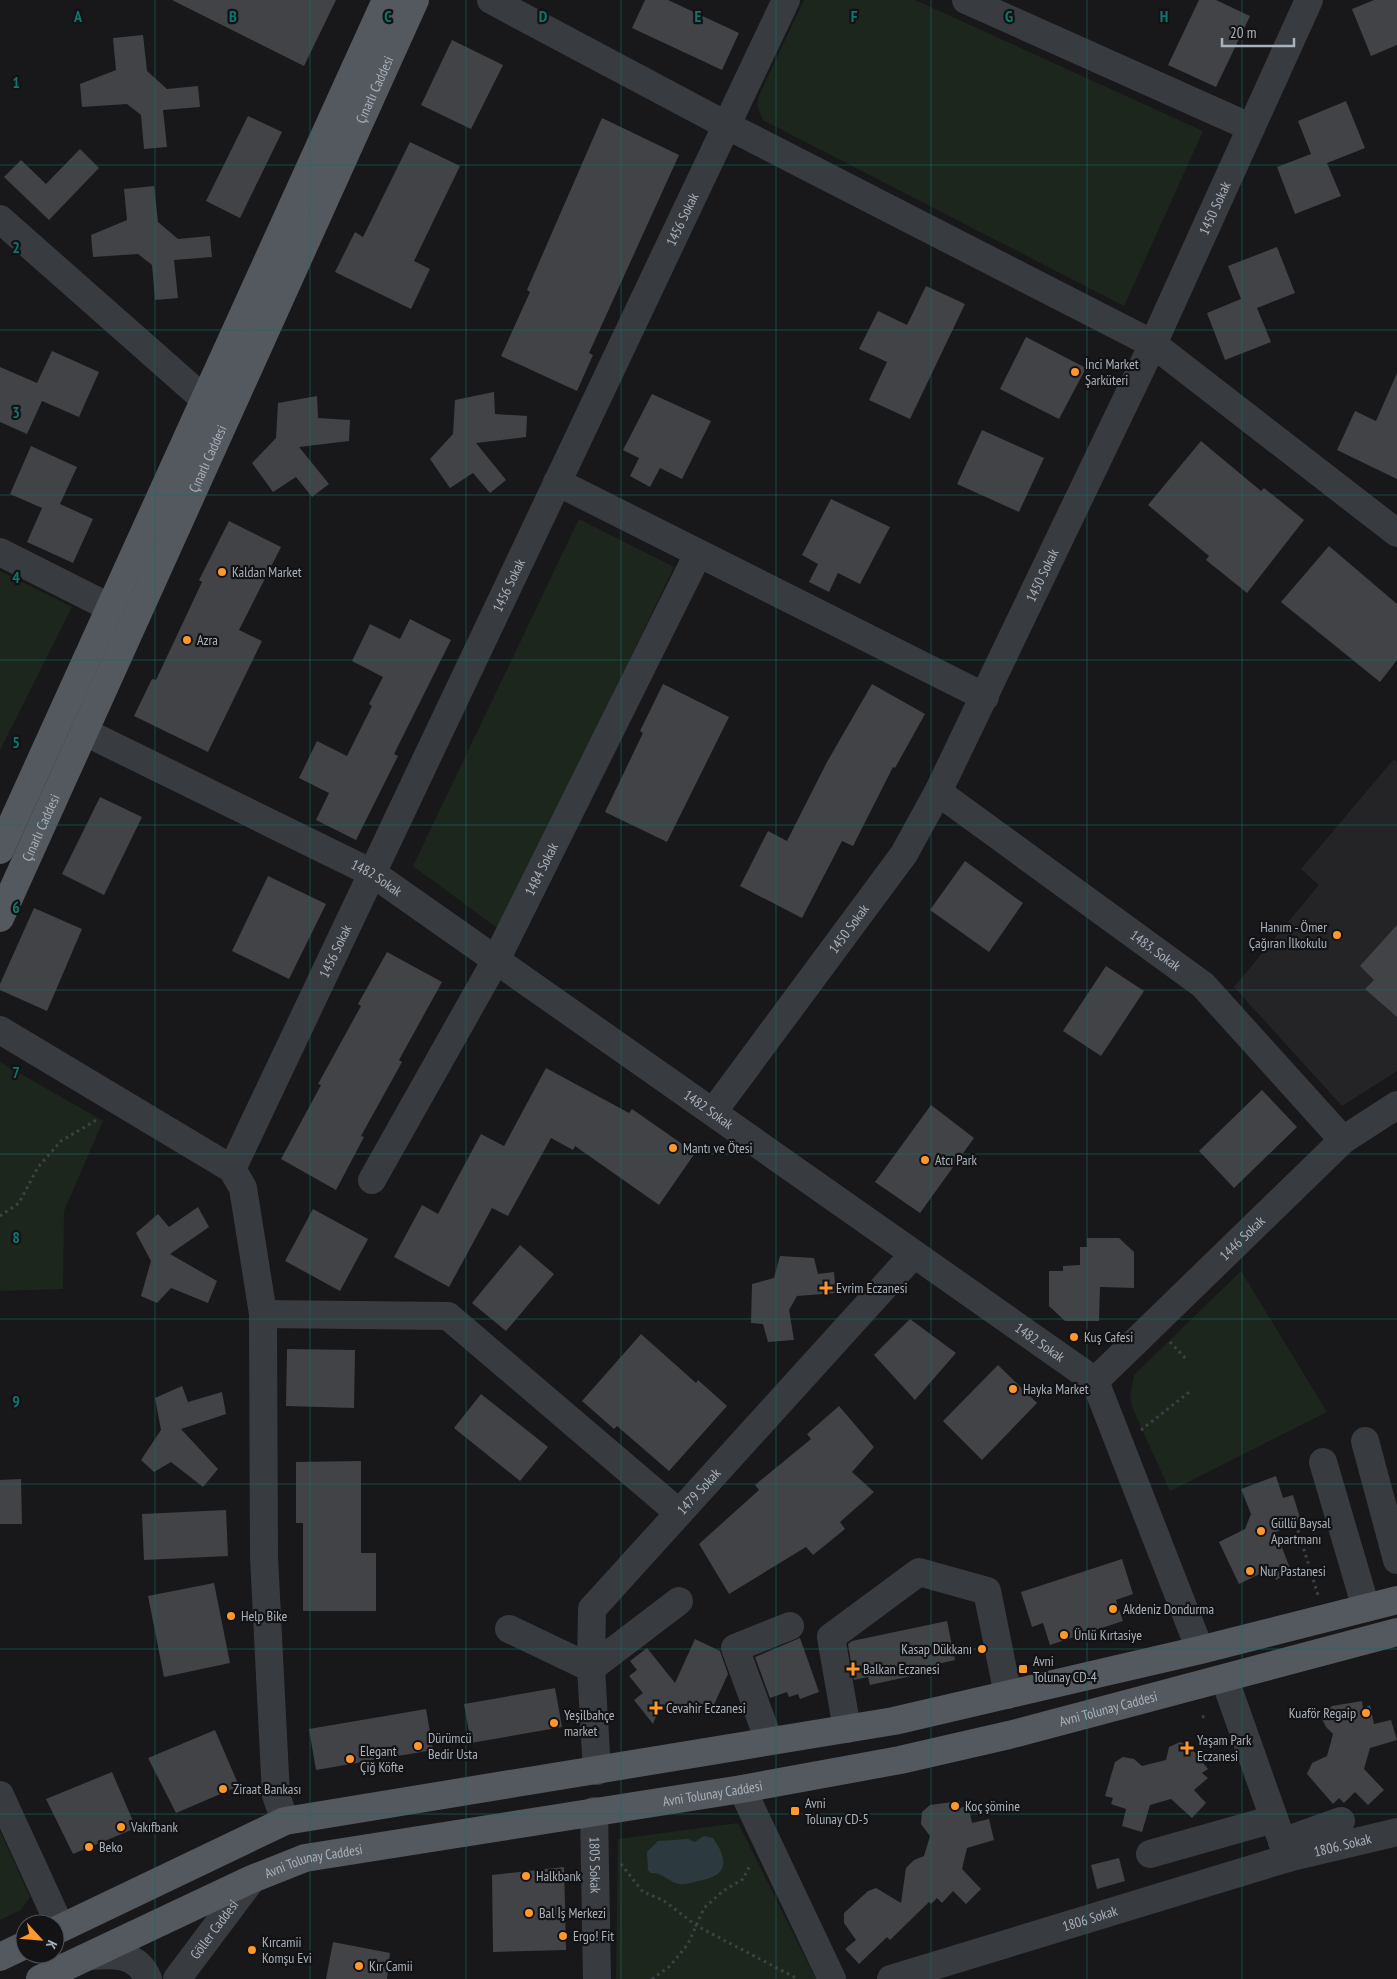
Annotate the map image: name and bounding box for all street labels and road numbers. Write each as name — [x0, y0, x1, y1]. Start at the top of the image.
street label: Çınarlı Caddesi — [351, 53, 397, 126]
street label: 1450 Sokak — [1195, 178, 1235, 238]
street label: 1456 Sokak — [662, 189, 703, 249]
street label: Çınarlı Caddesi — [185, 422, 231, 495]
street label: 1450 Sokak — [1022, 545, 1063, 605]
street label: 1456 Sokak — [488, 555, 529, 615]
street label: Çınarlı Caddesi — [18, 791, 64, 864]
street label: 1484 Sokak — [520, 839, 562, 899]
street label: 1482 Sokak — [348, 855, 406, 901]
street label: 1450 Sokak — [825, 900, 873, 957]
street label: 1456 Sokak — [315, 921, 356, 981]
street label: 1483. Sokak — [1127, 926, 1185, 975]
street label: 1482 Sokak — [680, 1086, 737, 1133]
street label: 1446 Sokak — [1215, 1212, 1269, 1264]
street label: 1482 Sokak — [1011, 1319, 1069, 1366]
street label: 1479 Sokak — [673, 1464, 725, 1518]
street label: Avni Tolunay Caddesi — [1057, 1687, 1159, 1730]
street label: Avni Tolunay Caddesi — [661, 1776, 764, 1810]
street label: 1806. Sokak — [1312, 1829, 1373, 1861]
street label: 1805 Sokak — [585, 1836, 604, 1894]
street label: Avni Tolunay Caddesi — [262, 1840, 364, 1882]
street label: Göller Caddesi — [186, 1896, 242, 1963]
street label: 1806 Sokak — [1060, 1901, 1120, 1935]

